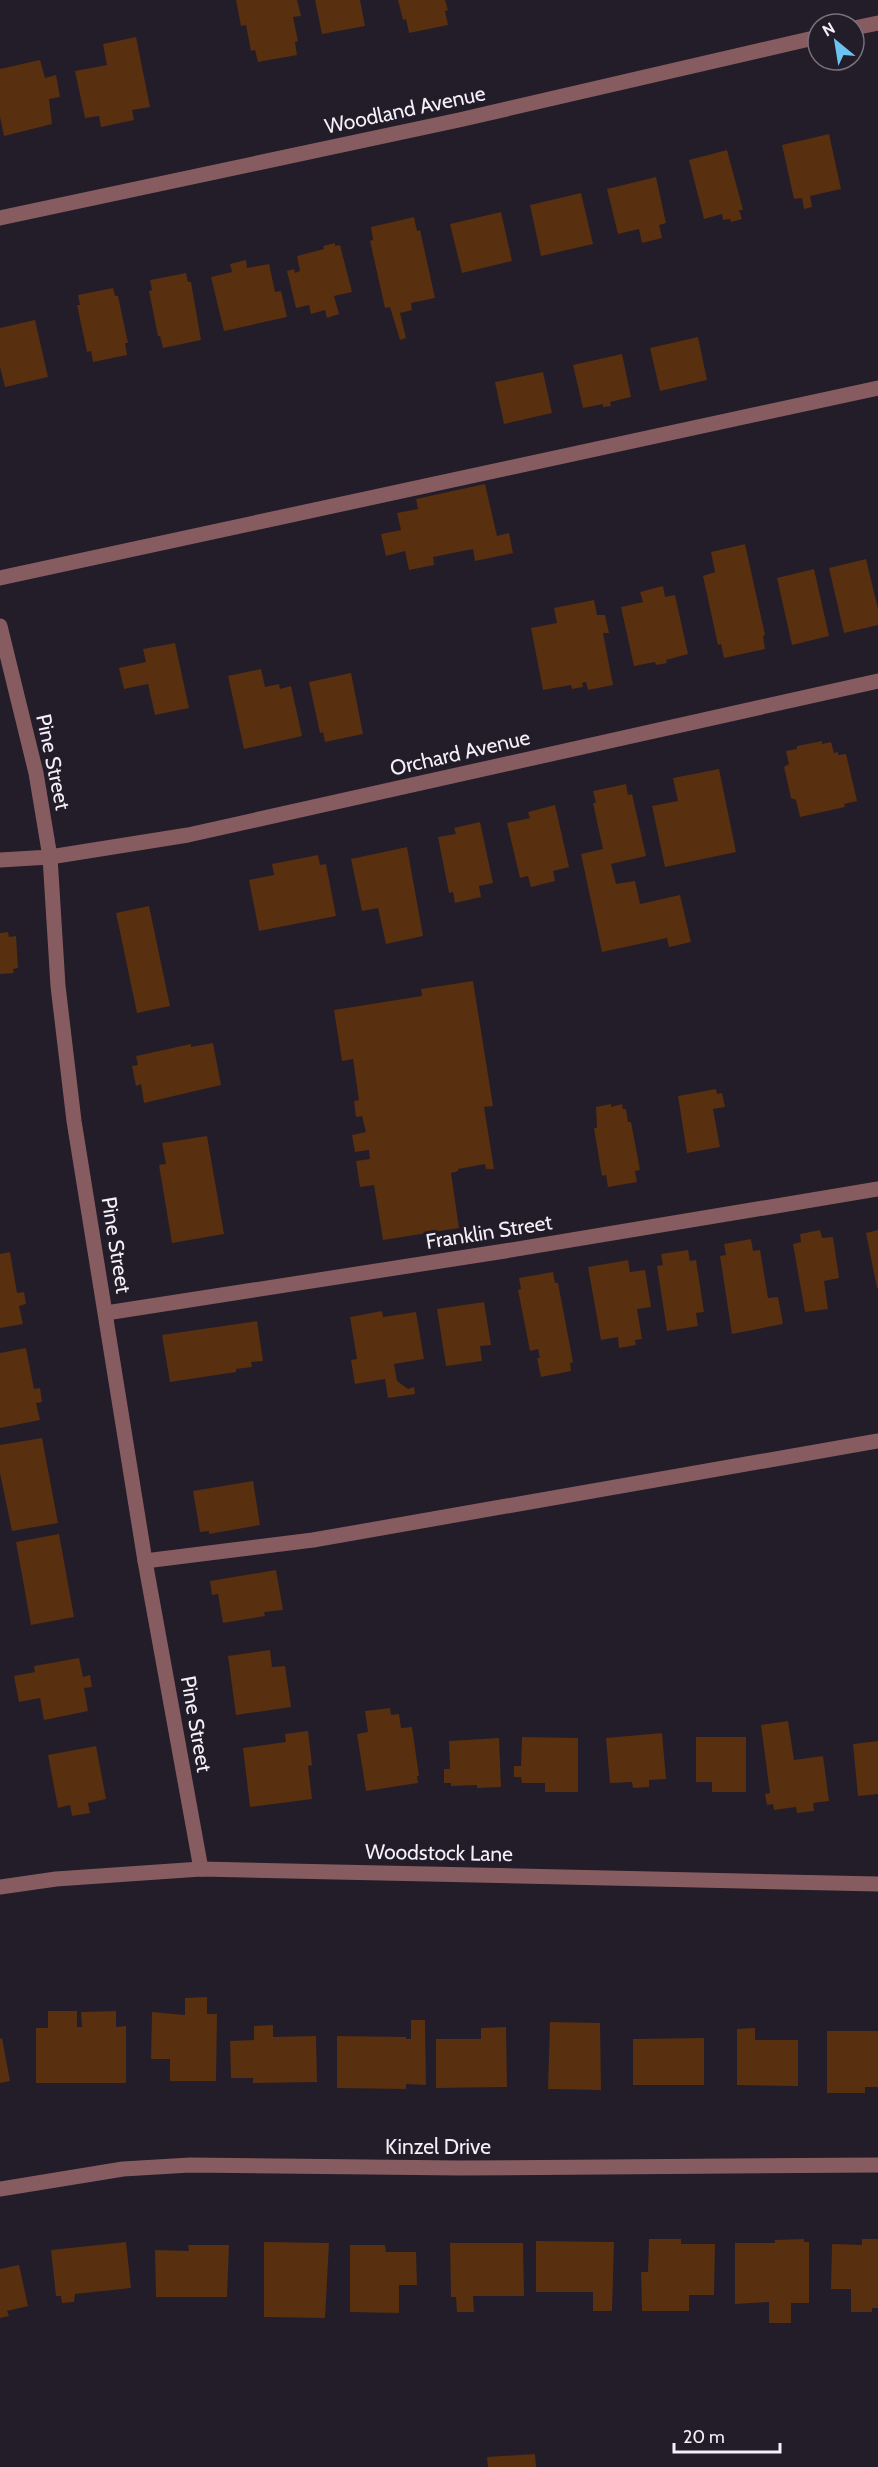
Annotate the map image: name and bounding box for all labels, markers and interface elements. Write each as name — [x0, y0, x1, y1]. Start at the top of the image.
north arrow — [806, 12, 866, 72]
text: N — [819, 18, 838, 40]
street label: Woodland Avenue — [322, 80, 488, 139]
street label: Pine Street — [31, 712, 76, 812]
street label: Orchard Avenue — [388, 724, 532, 781]
street label: Pine Street — [97, 1195, 136, 1295]
street label: Franklin Street — [424, 1209, 554, 1254]
street label: Pine Street — [176, 1674, 217, 1774]
street label: Woodstock Lane — [365, 1839, 513, 1866]
street label: Kinzel Drive — [385, 2134, 491, 2159]
scale bar — [674, 2416, 780, 2454]
text: 20 m — [683, 2426, 725, 2448]

